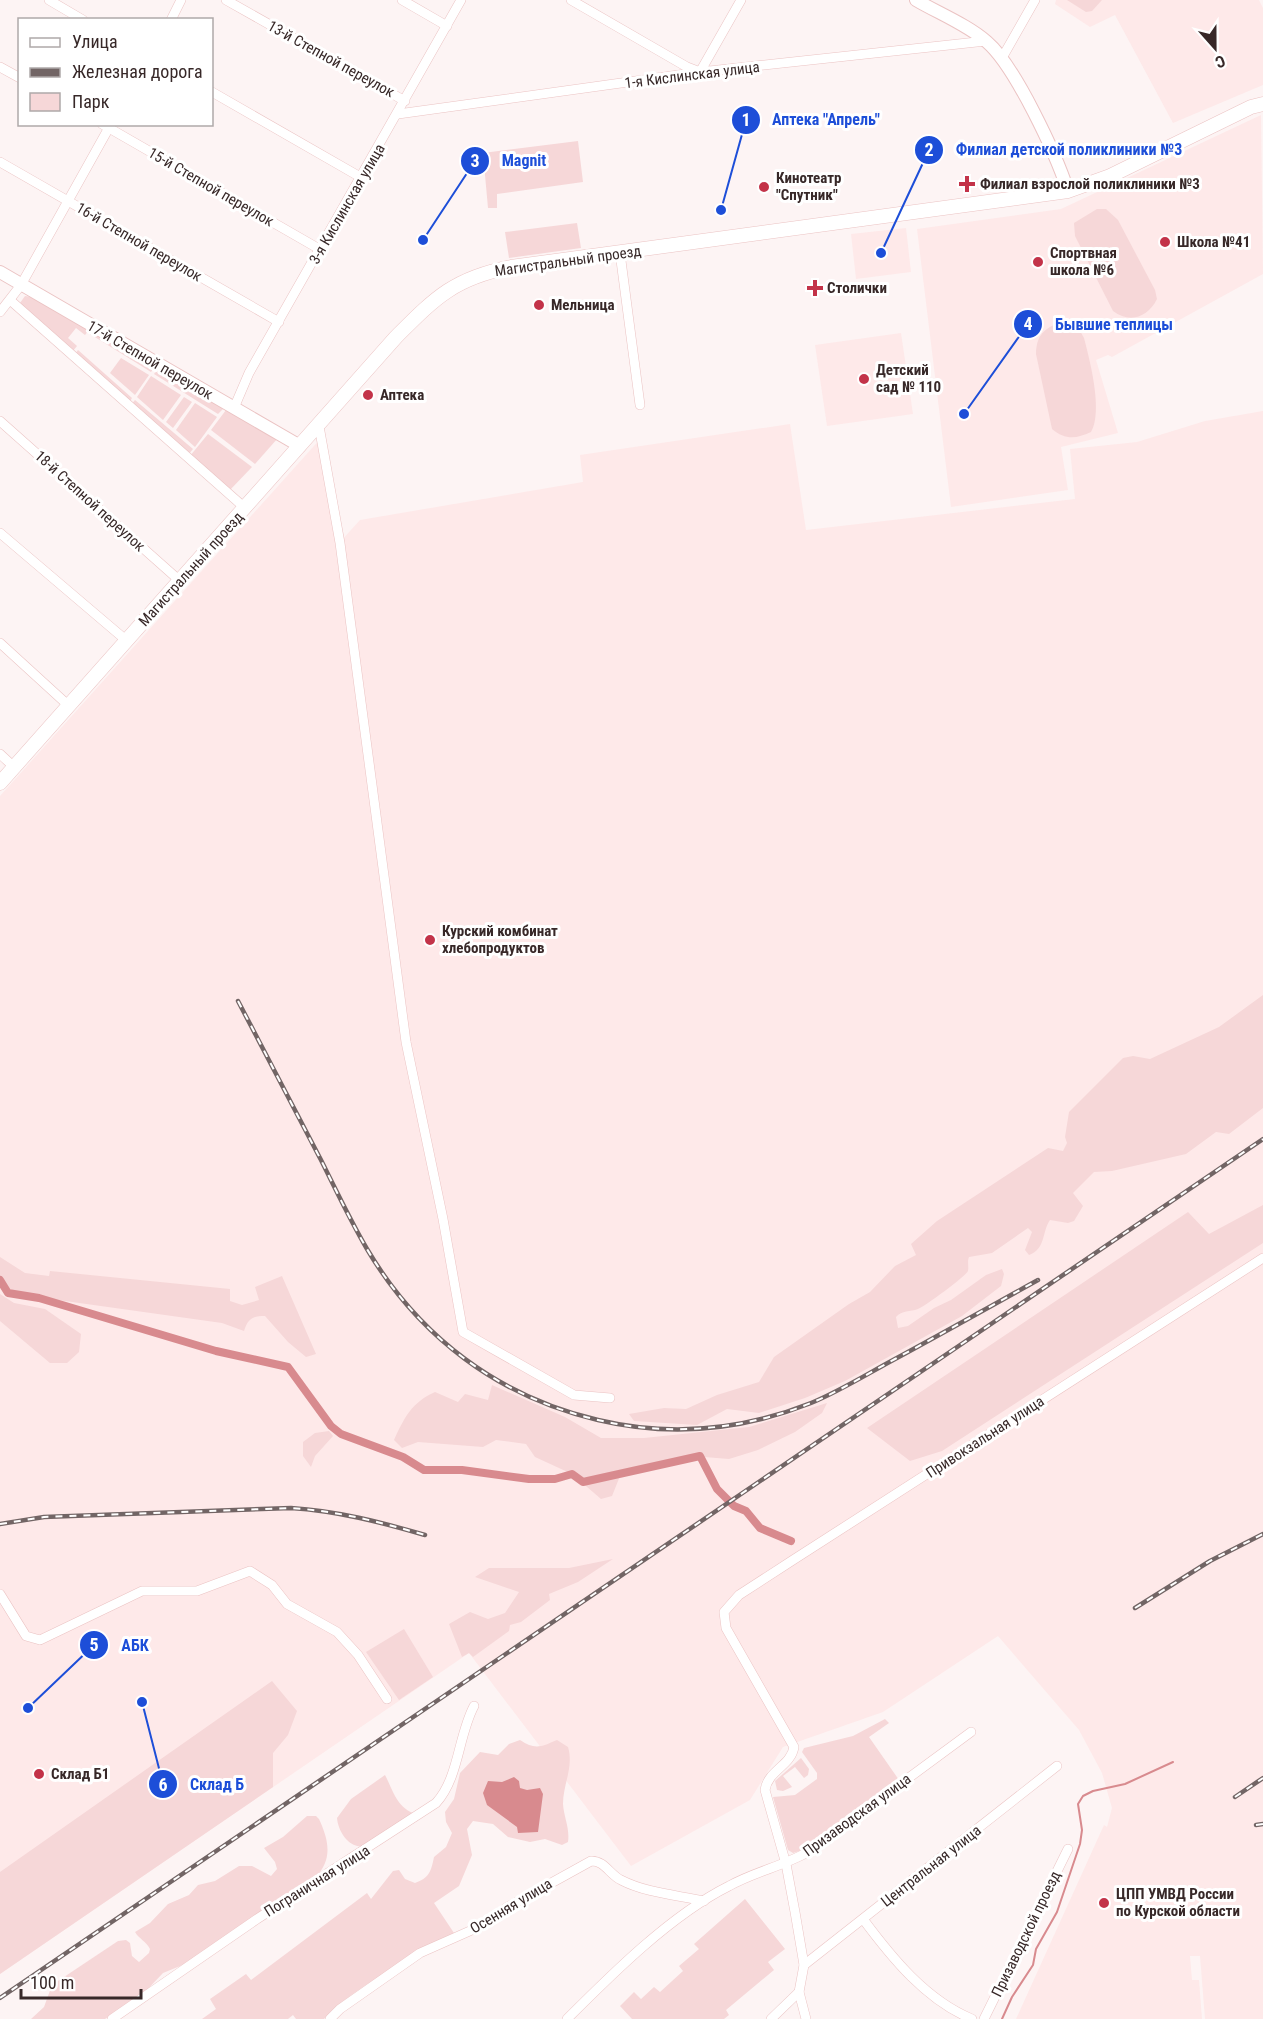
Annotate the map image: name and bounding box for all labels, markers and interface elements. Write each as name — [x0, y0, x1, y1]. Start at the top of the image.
street label: 13-й Степной переулок — [264, 17, 398, 101]
legend — [18, 18, 213, 126]
north arrow — [1185, 18, 1245, 78]
text: Улица — [72, 31, 118, 52]
text: С — [1213, 51, 1228, 72]
street label: 1-я Кислинская улица — [623, 58, 761, 92]
text: Железная дорога — [72, 61, 203, 82]
text: Парк — [72, 91, 110, 112]
callout: Аптека "Апрель" — [731, 103, 892, 137]
text: 1 — [741, 109, 751, 130]
text: Аптека "Апрель" — [772, 110, 880, 129]
callout: Филиал детской поликлиники №3 — [914, 133, 1195, 167]
text: 2 — [924, 139, 934, 160]
text: Филиал детской поликлиники №3 — [956, 140, 1182, 159]
street label: 3-я Кислинская улица — [305, 141, 389, 267]
street label: 15-й Степной переулок — [145, 144, 277, 230]
callout: Magnit — [460, 144, 558, 178]
text: 3 — [470, 150, 480, 171]
text: Magnit — [502, 151, 546, 170]
place label: Кинотеатр "Спутник" — [776, 169, 841, 204]
marker: Филиал взрослой поликлиники №3 — [958, 175, 976, 193]
place label: Филиал взрослой поликлиники №3 — [980, 175, 1200, 193]
marker: Кинотеатр "Спутник" — [757, 180, 771, 194]
street label: 16-й Степной переулок — [73, 199, 205, 285]
place label: Школа №41 — [1177, 233, 1250, 251]
marker: Школа №41 — [1158, 235, 1172, 249]
street label: Магистральный проезд — [494, 242, 642, 280]
place label: Спортвная школа №6 — [1050, 244, 1117, 279]
marker: Спортвная школа №6 — [1031, 255, 1045, 269]
place label: Столички — [827, 279, 887, 297]
marker: Столички — [808, 281, 822, 295]
place label: Мельница — [551, 296, 615, 314]
marker: Мельница — [532, 298, 546, 312]
callout: Бывшие теплицы — [1013, 307, 1185, 341]
text: 4 — [1023, 313, 1033, 334]
text: Бывшие теплицы — [1055, 315, 1173, 334]
street label: 17-й Степной переулок — [84, 317, 216, 403]
place label: Детский сад № 110 — [876, 361, 941, 396]
marker: Детский сад № 110 — [857, 372, 871, 386]
place label: Аптека — [380, 386, 424, 404]
marker: Аптека — [361, 388, 375, 402]
street label: 18-й Степной переулок — [31, 447, 149, 555]
street label: Магистральный проезд — [135, 508, 247, 630]
place label: Курский комбинат хлебопродуктов — [442, 922, 558, 957]
marker: Курский комбинат хлебопродуктов — [423, 933, 437, 947]
street label: Привокзальная улица — [923, 1392, 1047, 1482]
callout: АБК — [79, 1628, 160, 1662]
text: 5 — [89, 1634, 99, 1655]
text: АБК — [121, 1636, 150, 1655]
place label: Склад Б1 — [51, 1765, 109, 1783]
marker: Склад Б1 — [32, 1767, 46, 1781]
callout: Склад Б — [148, 1767, 256, 1801]
street label: Призаводская улица — [799, 1770, 915, 1860]
text: 6 — [158, 1774, 168, 1795]
text: Склад Б — [190, 1775, 244, 1794]
street label: Центральная улица — [877, 1821, 985, 1911]
street label: Пограничная улица — [261, 1841, 373, 1921]
street label: Призаводской проезд — [988, 1868, 1064, 2000]
street label: Осенняя улица — [467, 1874, 555, 1938]
place label: ЦПП УМВД России по Курской области — [1116, 1885, 1240, 1920]
marker: ЦПП УМВД России по Курской области — [1097, 1896, 1111, 1910]
scale bar — [21, 1962, 141, 2000]
text: 100 m — [30, 1972, 74, 1993]

